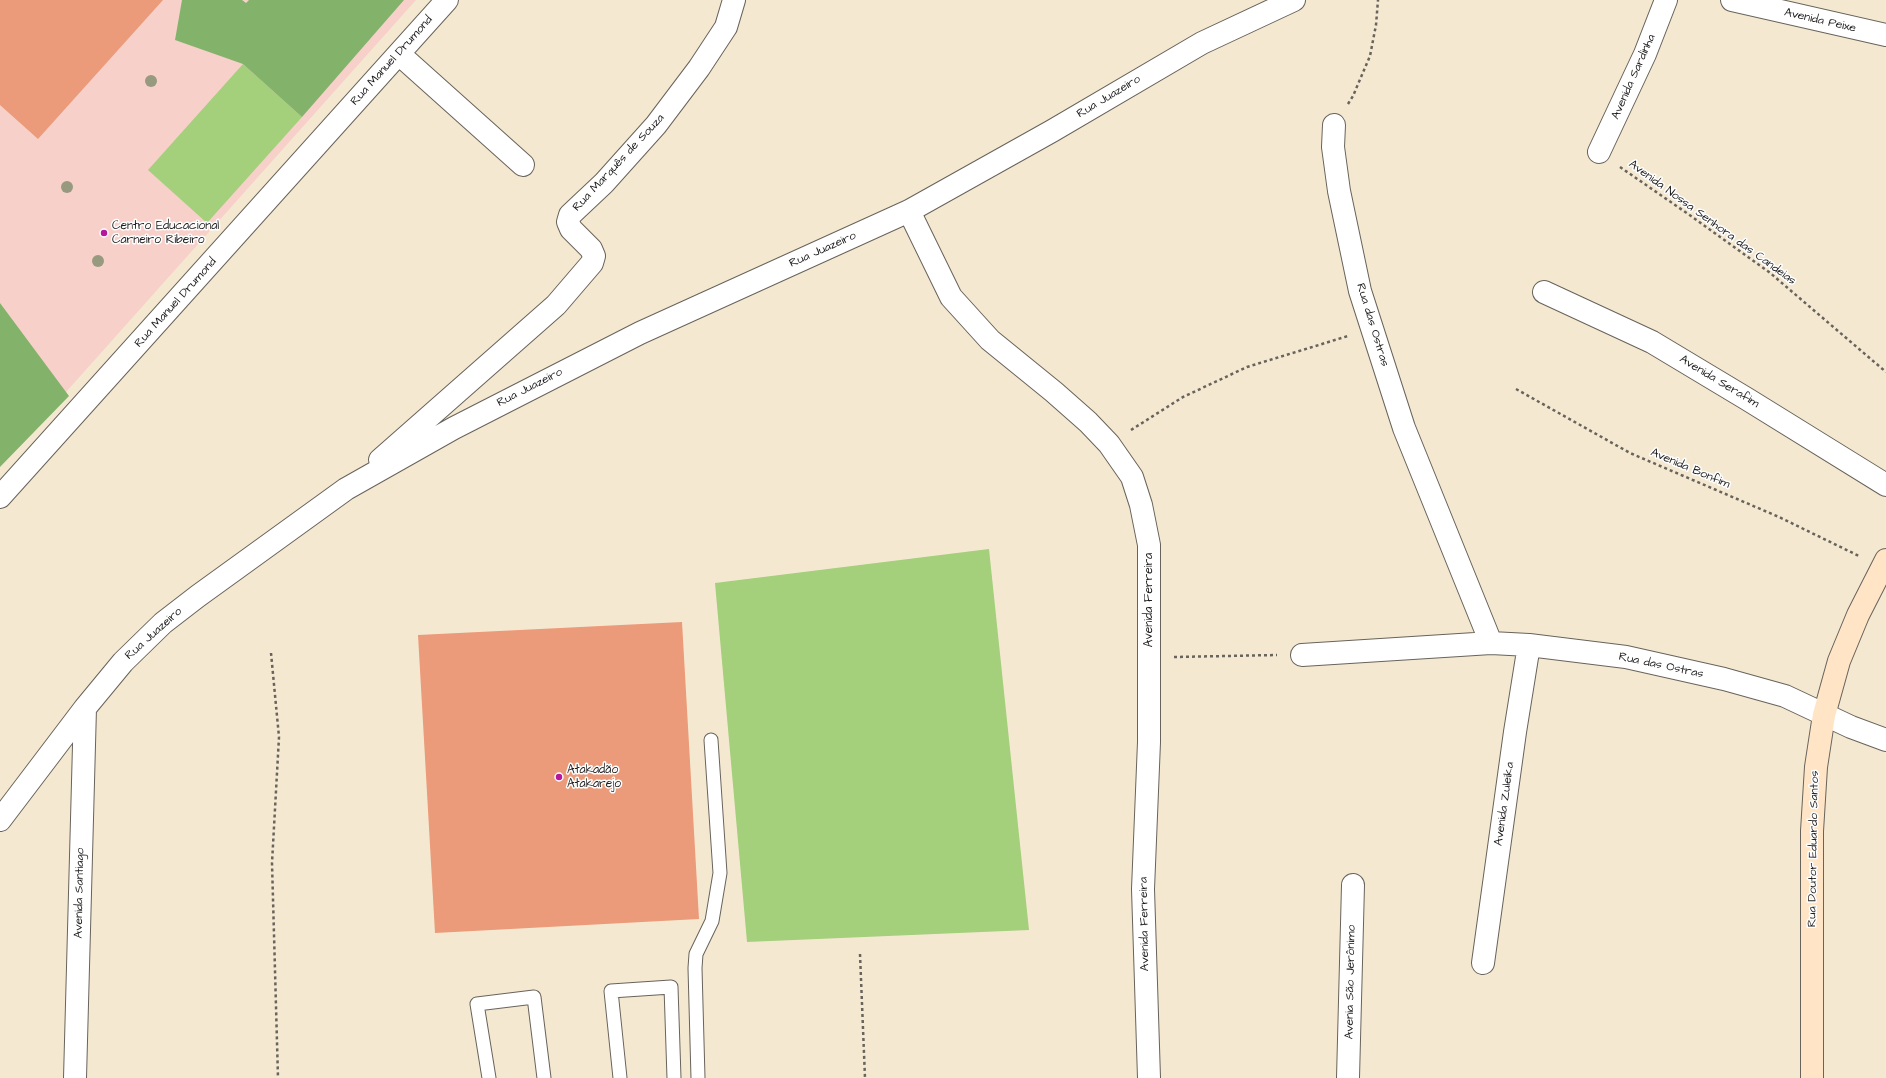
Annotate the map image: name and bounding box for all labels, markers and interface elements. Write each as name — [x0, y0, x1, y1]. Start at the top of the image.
street label: Avenida Peixe — [1783, 6, 1857, 36]
street label: Rua Manuel Drumond — [348, 13, 436, 109]
street label: Avenida Sardinha — [1609, 32, 1659, 122]
street label: Rua Juazeiro — [1075, 72, 1143, 122]
street label: Rua Marquês de Souza — [570, 111, 668, 215]
street label: Avenida Nossa Senhora das Candeias — [1626, 157, 1798, 289]
place label: Centro Educacional Carneiro Ribeiro — [112, 219, 219, 247]
marker: Centro Educacional Carneiro Ribeiro — [99, 228, 109, 238]
street label: Rua Juazeiro — [787, 229, 859, 271]
street label: Rua Manuel Drumond — [132, 255, 220, 351]
street label: Rua das Ostras — [1352, 282, 1392, 368]
street label: Avenida Serafim — [1677, 353, 1761, 411]
street label: Rua Juazeiro — [495, 365, 565, 411]
street label: Avenida Bonfim — [1648, 446, 1732, 492]
street label: Avenida Ferreira — [1142, 553, 1156, 647]
street label: Rua Juazeiro — [123, 605, 185, 663]
street label: Rua das Ostras — [1617, 650, 1705, 682]
street label: Avenida Zuleika — [1492, 761, 1518, 847]
place label: Atakadão Atakarejo — [567, 763, 621, 791]
street label: Rua Doutor Eduardo Santos — [1805, 771, 1823, 927]
marker: Atakadão Atakarejo — [554, 772, 564, 782]
street label: Avenida Santiago — [72, 847, 88, 939]
street label: Avenida Ferreira — [1137, 877, 1153, 971]
street label: Avenia São Jerônimo — [1343, 925, 1359, 1039]

